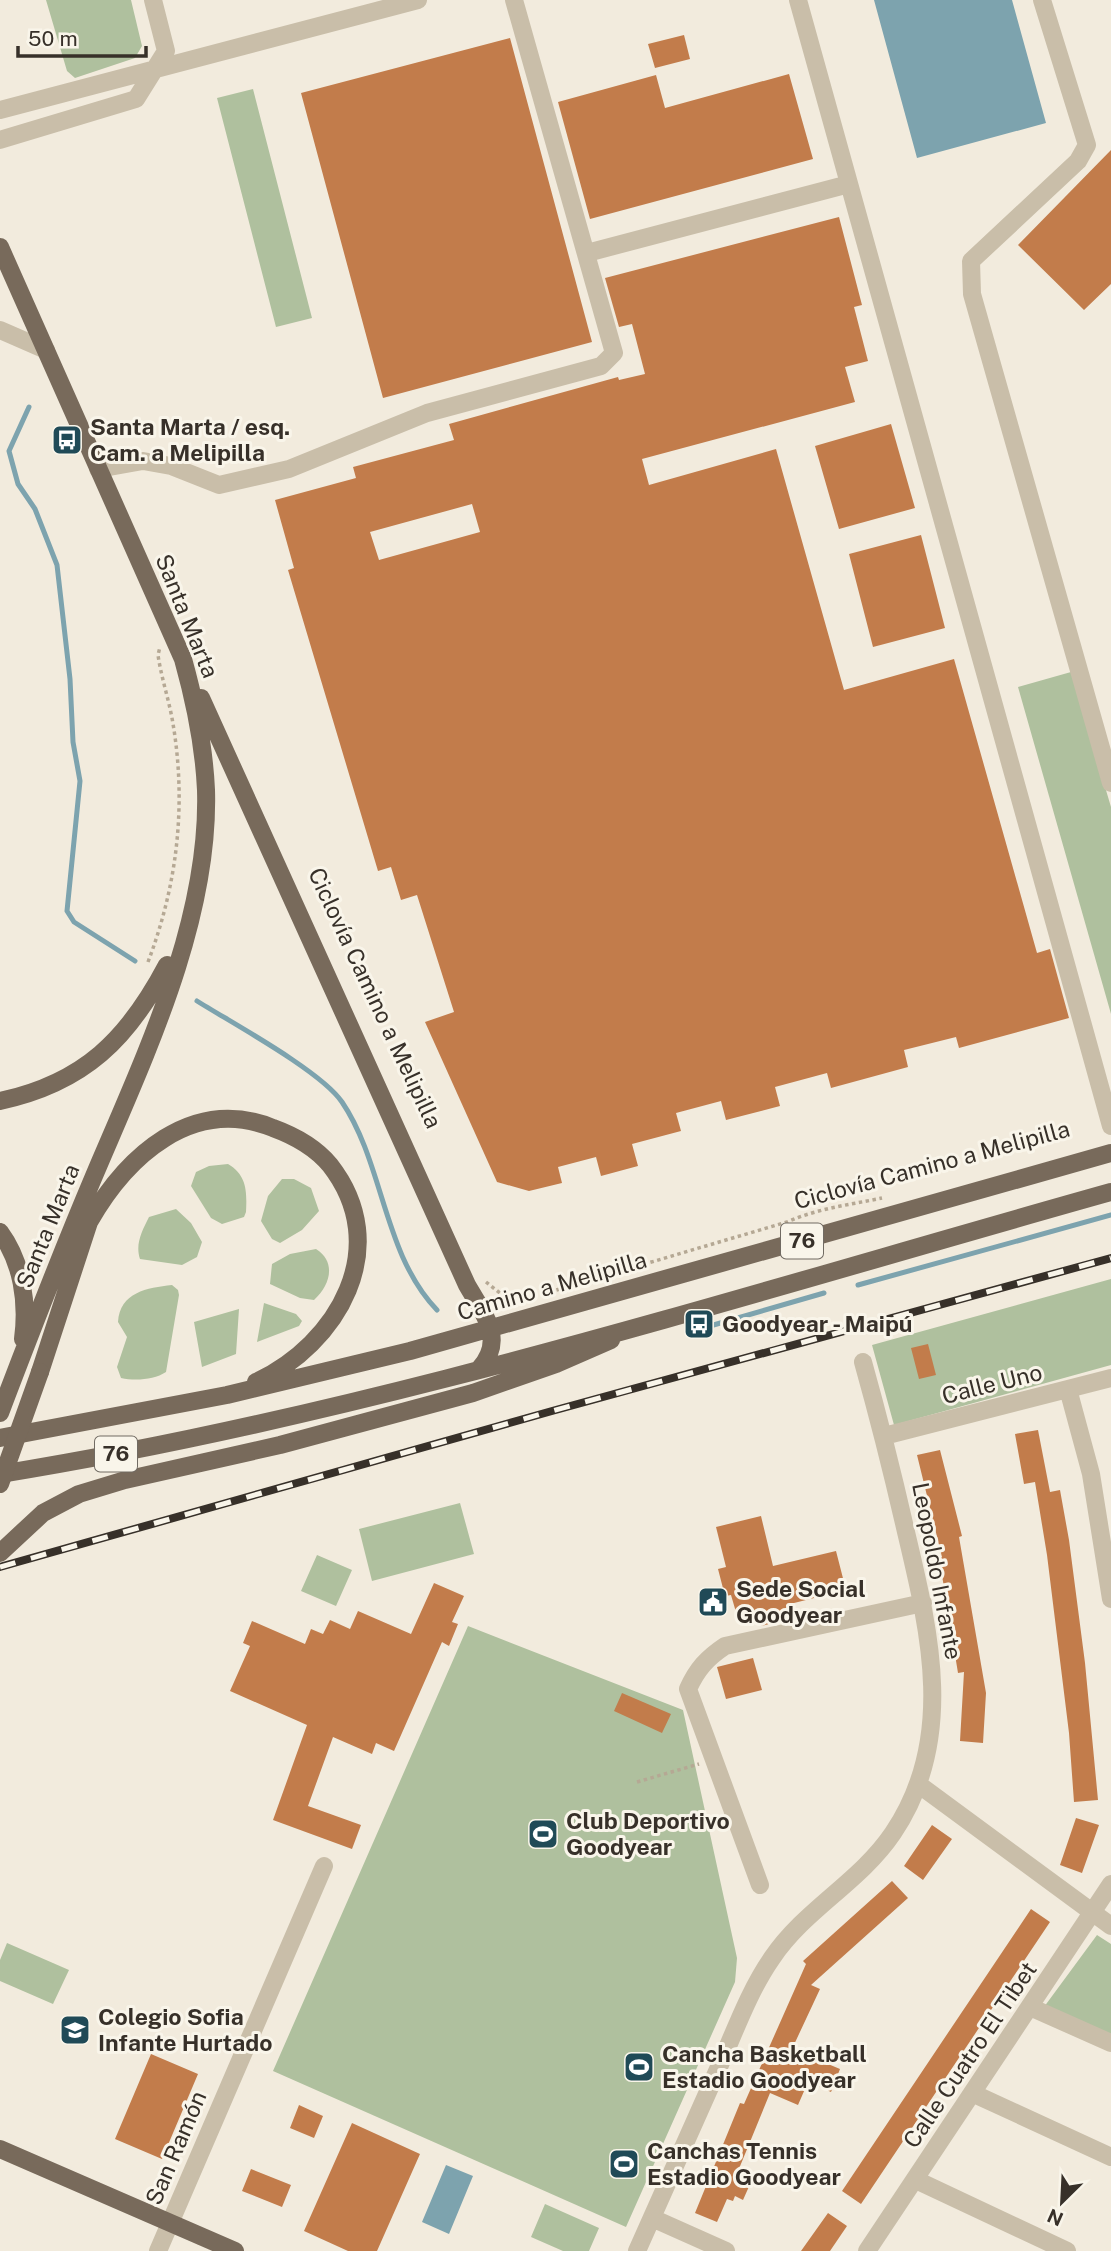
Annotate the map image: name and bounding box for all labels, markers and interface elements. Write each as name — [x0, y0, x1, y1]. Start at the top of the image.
scale bar — [18, 14, 145, 58]
text: 50 m — [28, 26, 78, 51]
place label: Santa Marta / esq. Cam. a Melipilla — [90, 413, 290, 466]
bus stop icon: Santa Marta / esq. Cam. a Melipilla — [50, 423, 84, 457]
street label: Santa Marta — [150, 550, 225, 682]
street label: Ciclovía Camino a Melipilla — [303, 863, 448, 1132]
street label: Ciclovía Camino a Melipilla — [791, 1115, 1073, 1214]
street label: Santa Marta — [10, 1160, 85, 1292]
road number: 76 — [781, 1224, 823, 1258]
street label: Camino a Melipilla — [454, 1246, 650, 1325]
bus stop icon: Goodyear - Maipú — [682, 1307, 716, 1341]
place label: Goodyear - Maipú — [722, 1310, 912, 1337]
street label: Calle Uno — [939, 1358, 1045, 1409]
road number: 76 — [95, 1436, 137, 1472]
street label: Leopoldo Infante — [907, 1480, 968, 1662]
place label: Sede Social Goodyear — [736, 1575, 866, 1628]
public building icon: Sede Social Goodyear — [696, 1585, 730, 1619]
place label: Club Deportivo Goodyear — [566, 1807, 730, 1860]
sports icon: Club Deportivo Goodyear — [526, 1817, 560, 1851]
street label: Calle Cuatro El Tibet — [897, 1957, 1042, 2153]
place label: Colegio Sofia Infante Hurtado — [98, 2003, 272, 2056]
school or university icon: Colegio Sofia Infante Hurtado — [58, 2013, 92, 2047]
place label: Cancha Basketball Estadio Goodyear — [662, 2040, 867, 2093]
sports icon: Cancha Basketball Estadio Goodyear — [622, 2050, 656, 2084]
street label: San Ramón — [139, 2087, 212, 2209]
place label: Canchas Tennis Estadio Goodyear — [647, 2137, 841, 2190]
sports icon: Canchas Tennis Estadio Goodyear — [607, 2147, 641, 2181]
north arrow — [1027, 2167, 1097, 2237]
text: N — [1044, 2204, 1066, 2231]

